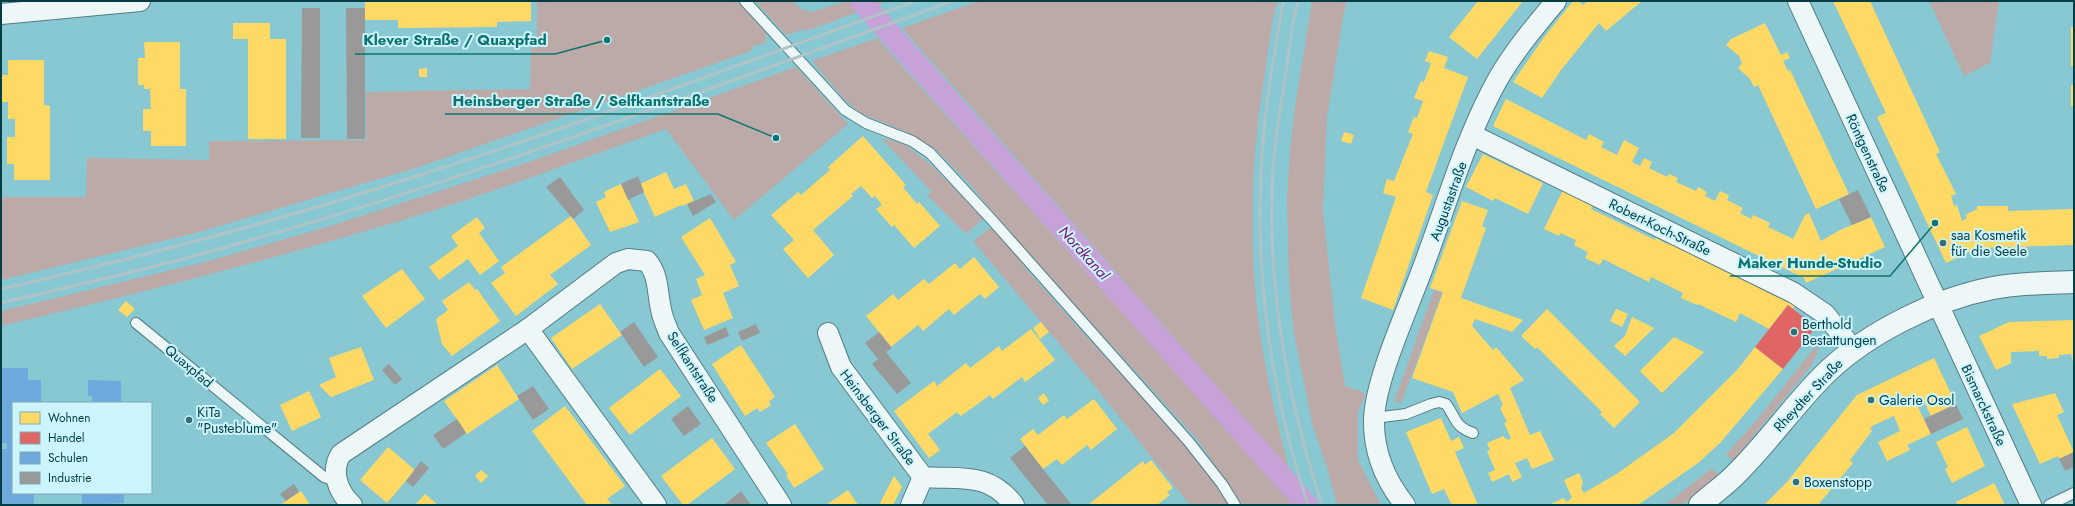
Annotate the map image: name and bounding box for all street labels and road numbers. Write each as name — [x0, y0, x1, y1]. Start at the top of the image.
street label: Röntgenstraße — [1841, 111, 1895, 195]
street label: Augustastraße — [1424, 159, 1472, 243]
street label: Robert-Koch-Straße — [1605, 194, 1715, 260]
street label: Selfkantstraße — [662, 327, 724, 407]
street label: Quaxpfad — [160, 340, 218, 392]
street label: Rheydter Straße — [1769, 354, 1847, 436]
street label: Bismarckstraße — [1956, 361, 2012, 449]
street label: Heinsberger Straße — [835, 365, 921, 469]

